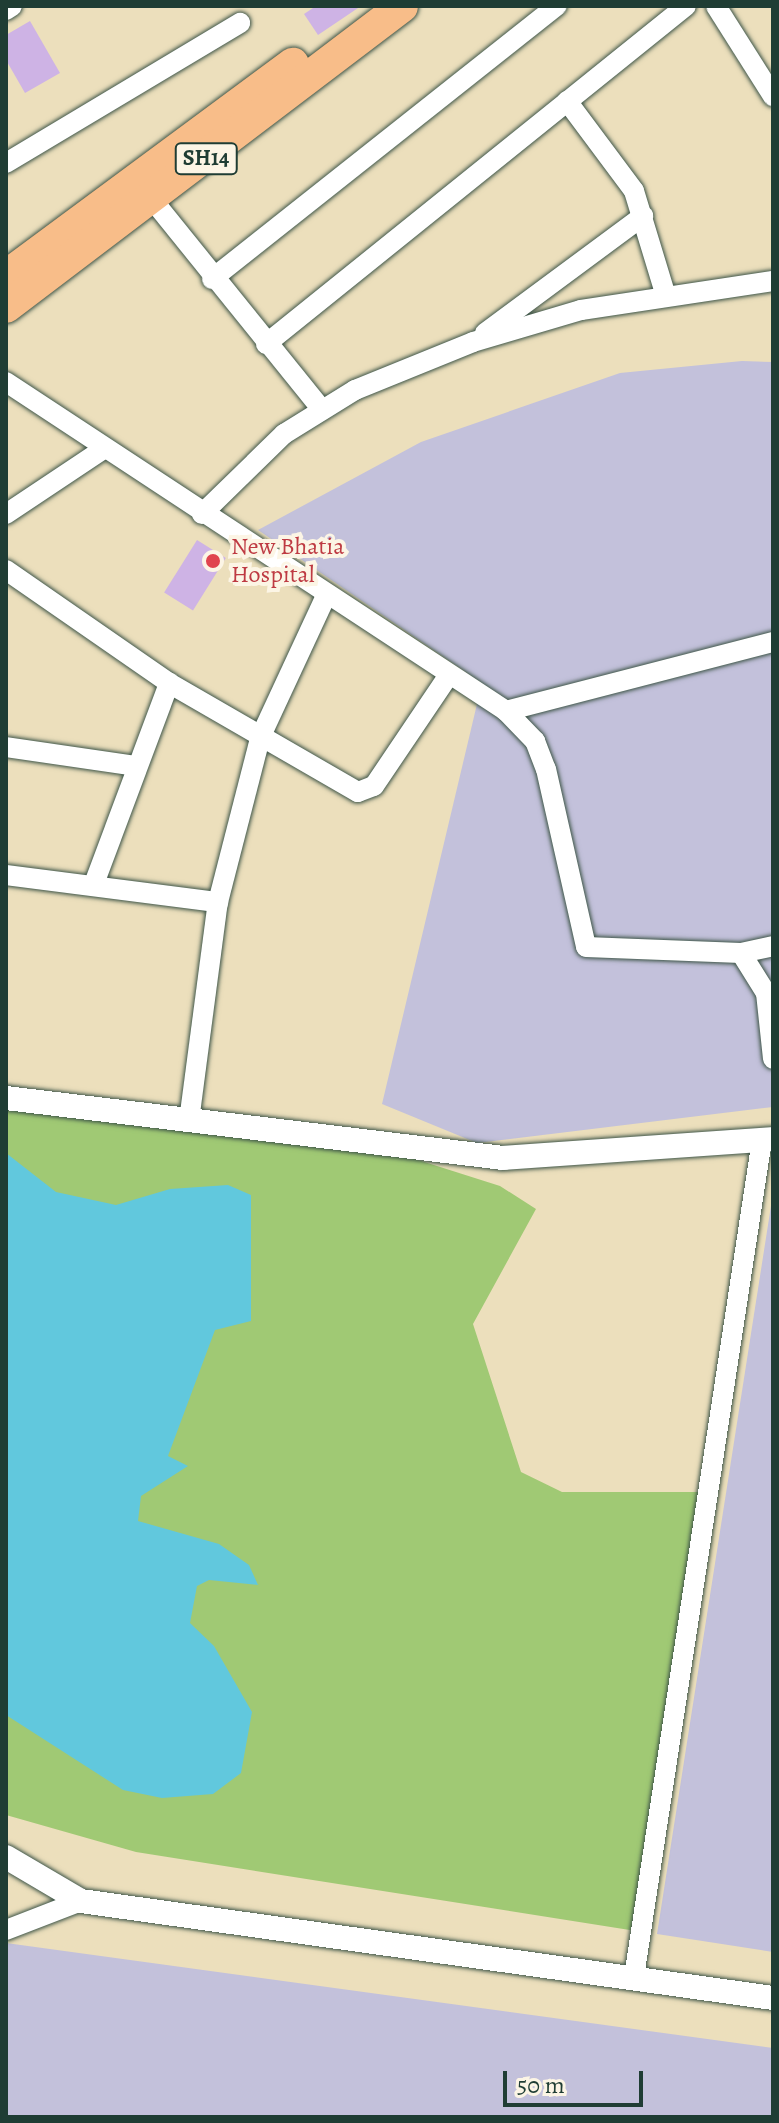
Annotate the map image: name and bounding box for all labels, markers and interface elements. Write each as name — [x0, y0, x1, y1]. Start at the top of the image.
road number: SH14 — [174, 141, 238, 177]
place label: New Bhatia Hospital — [231, 533, 344, 589]
marker: New Bhatia Hospital — [202, 550, 224, 572]
scale bar — [507, 2055, 647, 2105]
text: 50 m — [517, 2069, 565, 2101]

